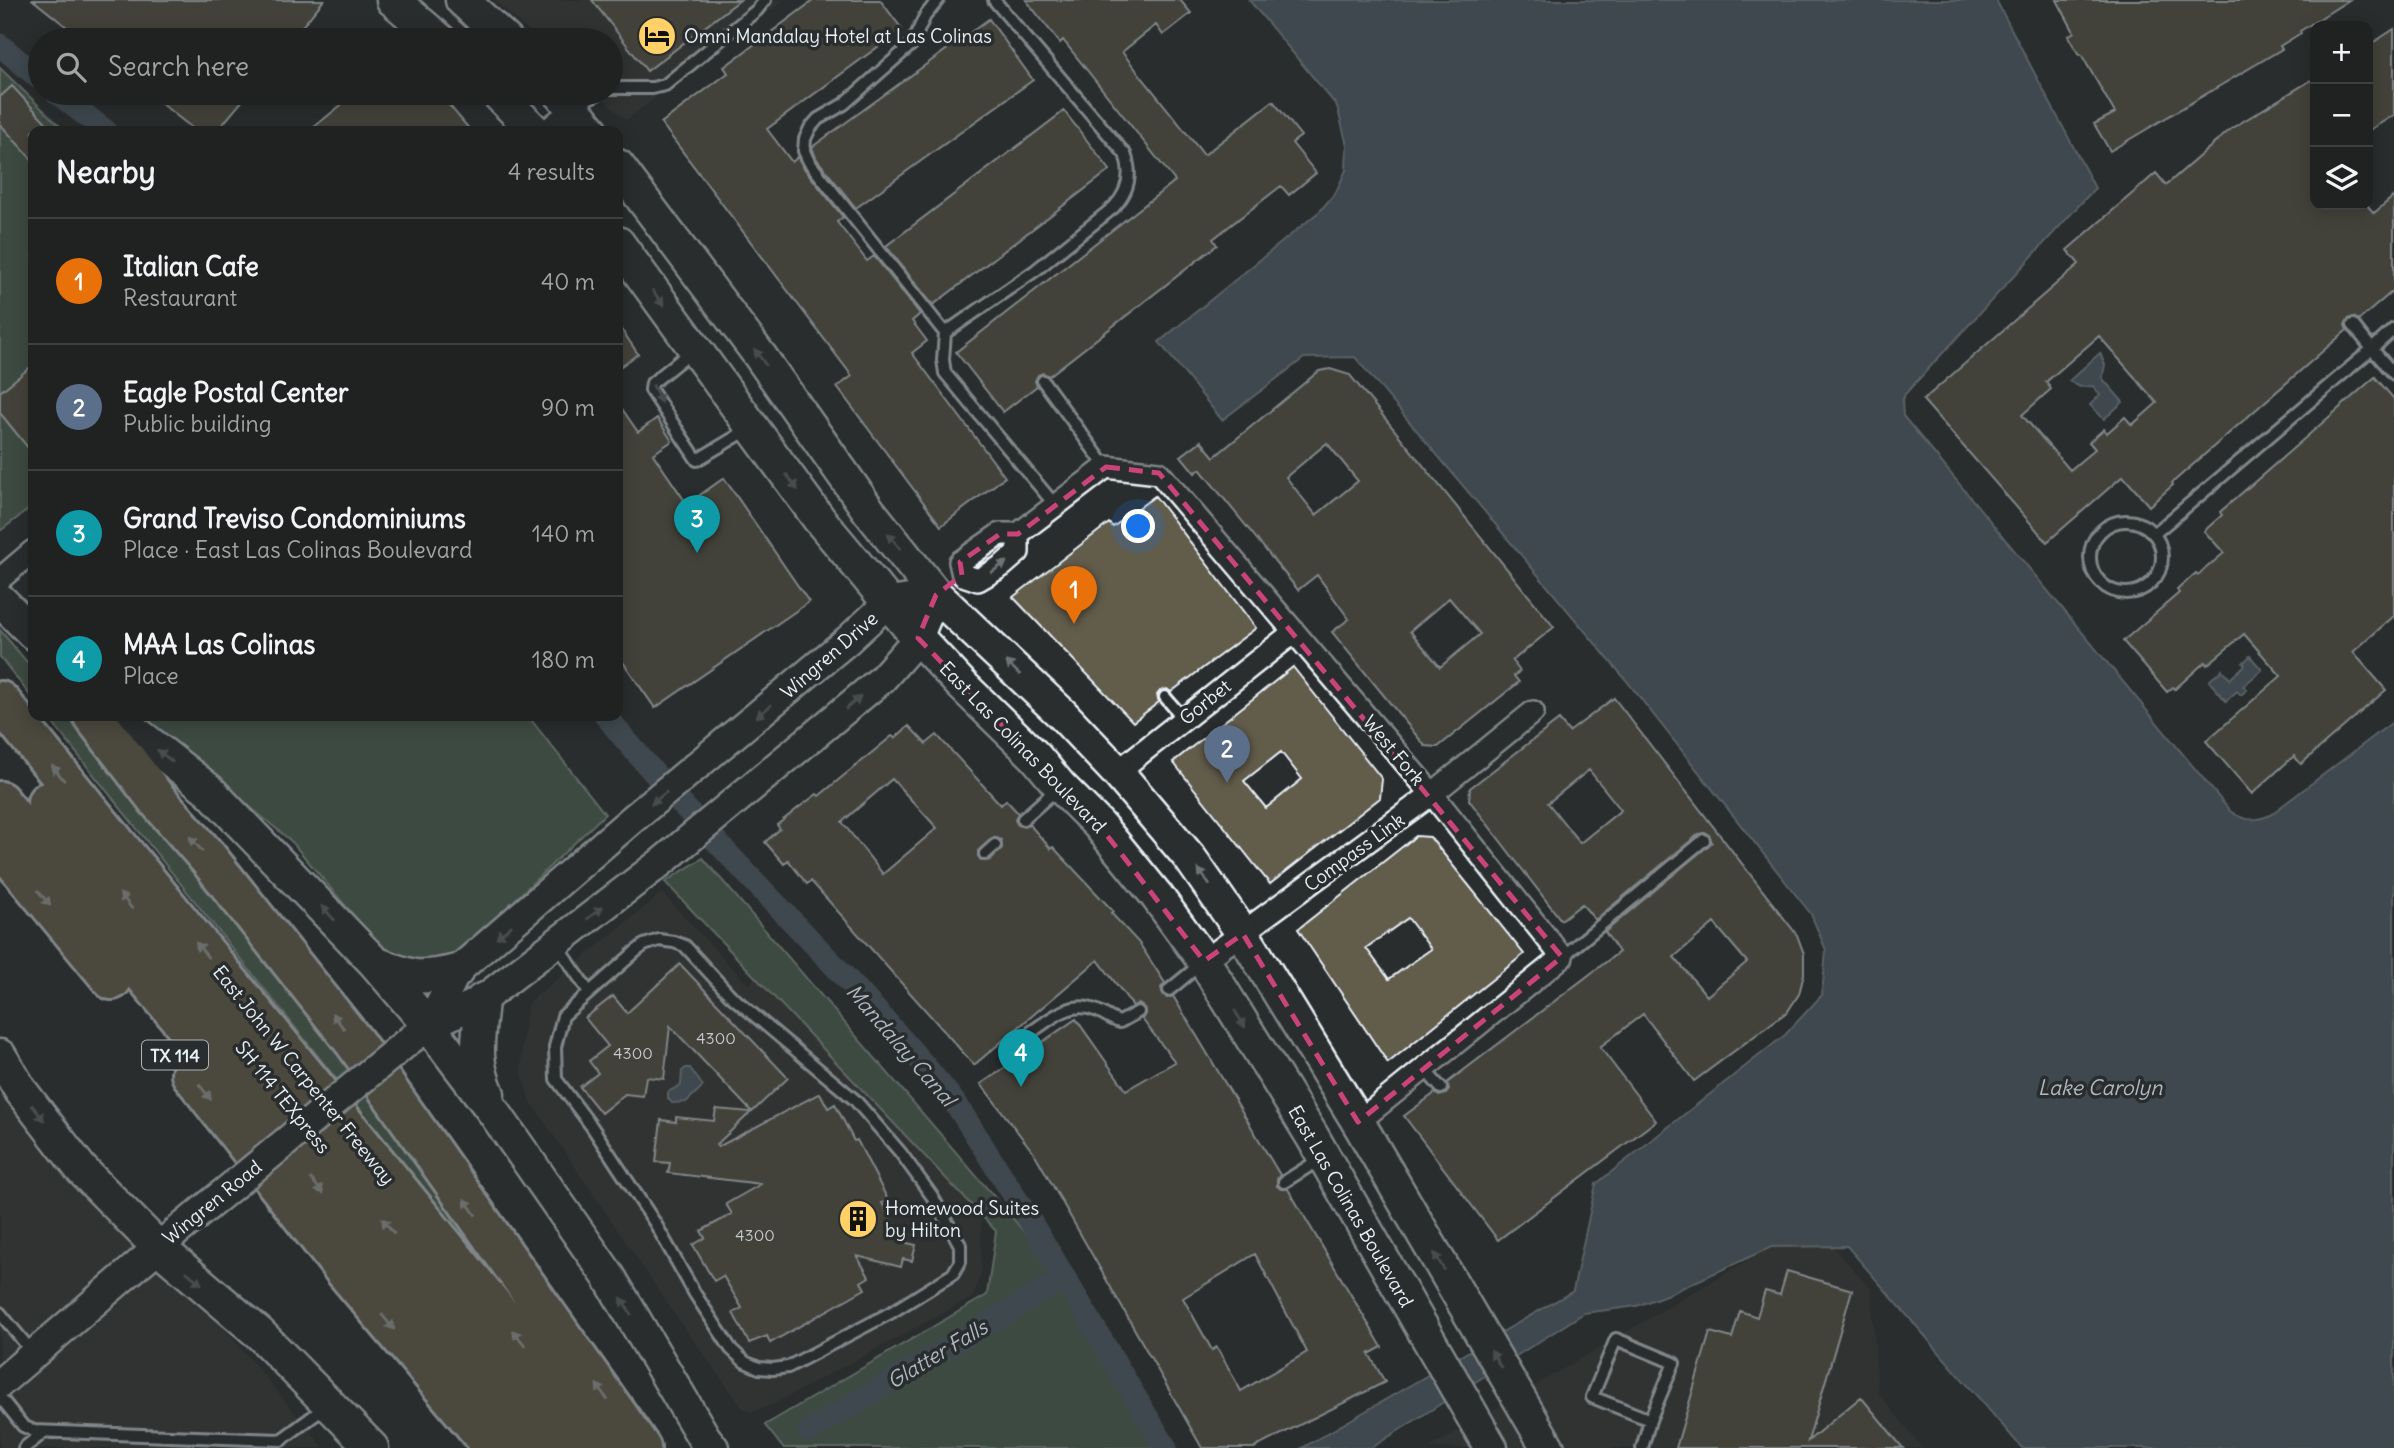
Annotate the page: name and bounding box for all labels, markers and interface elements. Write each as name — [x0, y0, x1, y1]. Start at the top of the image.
hotel icon: Omni Mandalay Hotel at Las Colinas — [636, 15, 678, 57]
map controls — [2310, 21, 2373, 210]
button: + — [2310, 21, 2373, 84]
place label: Omni Mandalay Hotel at Las Colinas — [684, 24, 992, 48]
search box — [28, 28, 623, 105]
icon: search — [52, 48, 90, 86]
text: Search here — [108, 50, 249, 83]
button: − — [2310, 84, 2373, 147]
button: layers — [2310, 147, 2373, 210]
text: Nearby — [56, 153, 156, 191]
text: 4 results — [508, 157, 595, 186]
text: Italian Cafe — [123, 250, 259, 283]
text: 1 — [74, 267, 84, 296]
text: 40 m — [541, 267, 595, 296]
text: Restaurant — [123, 283, 237, 312]
one-way arrow — [651, 289, 665, 307]
one-way arrow — [754, 348, 768, 366]
text: Eagle Postal Center — [123, 376, 349, 409]
one-way arrow — [651, 384, 663, 405]
text: 2 — [73, 393, 85, 422]
text: 90 m — [541, 393, 595, 422]
text: Public building — [123, 409, 272, 438]
one-way arrow — [785, 473, 799, 491]
pin: 3 — [674, 495, 720, 553]
text: Grand Treviso Condominiums — [123, 502, 466, 535]
your location — [1121, 509, 1155, 543]
text: 3 — [72, 519, 86, 548]
text: 140 m — [532, 519, 595, 548]
one-way arrow — [886, 533, 901, 551]
text: Place · East Las Colinas Boulevard — [123, 535, 473, 564]
one-way arrow — [990, 560, 1008, 574]
pin: 1 — [1051, 566, 1097, 624]
street label: Wingren Drive — [775, 606, 883, 704]
text: MAA Las Colinas — [123, 628, 315, 661]
text: 4 — [72, 645, 86, 674]
text: 180 m — [532, 645, 595, 674]
street label: East Las Colinas Boulevard — [935, 656, 1111, 838]
text: Place — [123, 661, 179, 690]
one-way arrow — [1005, 661, 1022, 677]
street label: Gorbet — [1174, 674, 1236, 730]
one-way arrow — [845, 696, 862, 711]
one-way arrow — [755, 703, 773, 719]
street label: West Fork — [1358, 710, 1431, 790]
pin: 2 — [1204, 725, 1250, 783]
one-way arrow — [156, 748, 174, 763]
one-way arrow — [51, 765, 66, 782]
one-way arrow — [651, 790, 669, 805]
street label: Compass Link — [1299, 807, 1409, 897]
one-way arrow — [188, 835, 204, 853]
one-way arrow — [1197, 868, 1211, 886]
one-way arrow — [36, 889, 51, 906]
one-way arrow — [118, 892, 133, 910]
one-way arrow — [320, 905, 336, 922]
one-way arrow — [585, 906, 603, 921]
one-way arrow — [495, 924, 513, 939]
one-way arrow — [194, 941, 209, 959]
street label: East John W Carpenter Freeway — [208, 960, 400, 1190]
water label: Mandalay Canal — [840, 978, 964, 1114]
one-way arrow — [1234, 1010, 1247, 1029]
one-way arrow — [331, 1013, 346, 1031]
house number: 4300 — [696, 1028, 736, 1048]
pin: 4 — [998, 1029, 1044, 1087]
street label: SH 114 TEXpress — [230, 1036, 336, 1158]
road number: TX 114 — [142, 1040, 208, 1070]
house number: 4300 — [613, 1043, 653, 1063]
water label: Lake Carolyn — [2038, 1074, 2163, 1101]
one-way arrow — [197, 1083, 211, 1101]
street label: East Las Colinas Boulevard — [1283, 1101, 1419, 1311]
one-way arrow — [31, 1104, 45, 1122]
street label: Wingren Road — [158, 1155, 266, 1249]
one-way arrow — [309, 1178, 324, 1195]
place label: Homewood Suites by Hilton — [885, 1196, 1039, 1242]
one-way arrow — [463, 1198, 477, 1216]
building icon: Homewood Suites by Hilton — [837, 1198, 879, 1240]
one-way arrow — [381, 1217, 396, 1234]
house number: 4300 — [735, 1225, 775, 1245]
one-way arrow — [1433, 1252, 1445, 1271]
one-way arrow — [185, 1270, 202, 1285]
one-way arrow — [620, 1296, 632, 1315]
water label: Glatter Falls — [882, 1313, 993, 1395]
one-way arrow — [380, 1314, 395, 1331]
one-way arrow — [512, 1330, 527, 1347]
one-way arrow — [1490, 1350, 1502, 1369]
one-way arrow — [595, 1383, 609, 1401]

